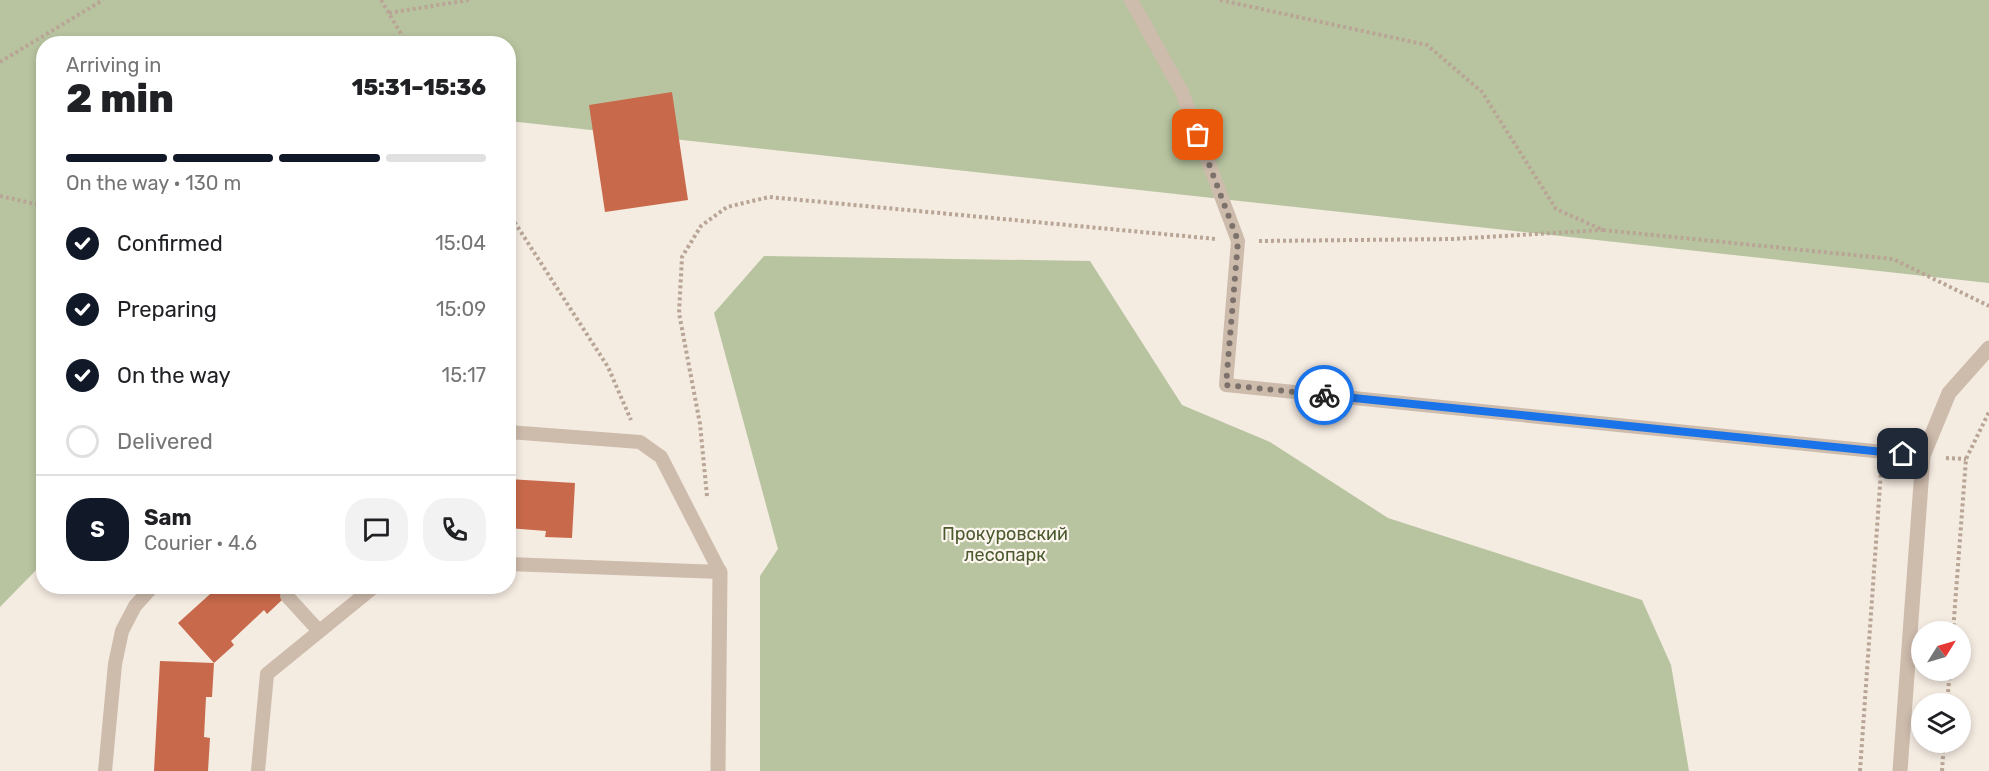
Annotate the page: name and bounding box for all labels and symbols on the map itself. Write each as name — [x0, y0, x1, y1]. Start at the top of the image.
pin — [1172, 109, 1223, 160]
courier — [1294, 365, 1354, 425]
pin — [1877, 428, 1928, 479]
park label: Прокуровский лесопарк — [942, 523, 1068, 566]
north arrow — [1911, 621, 1971, 681]

